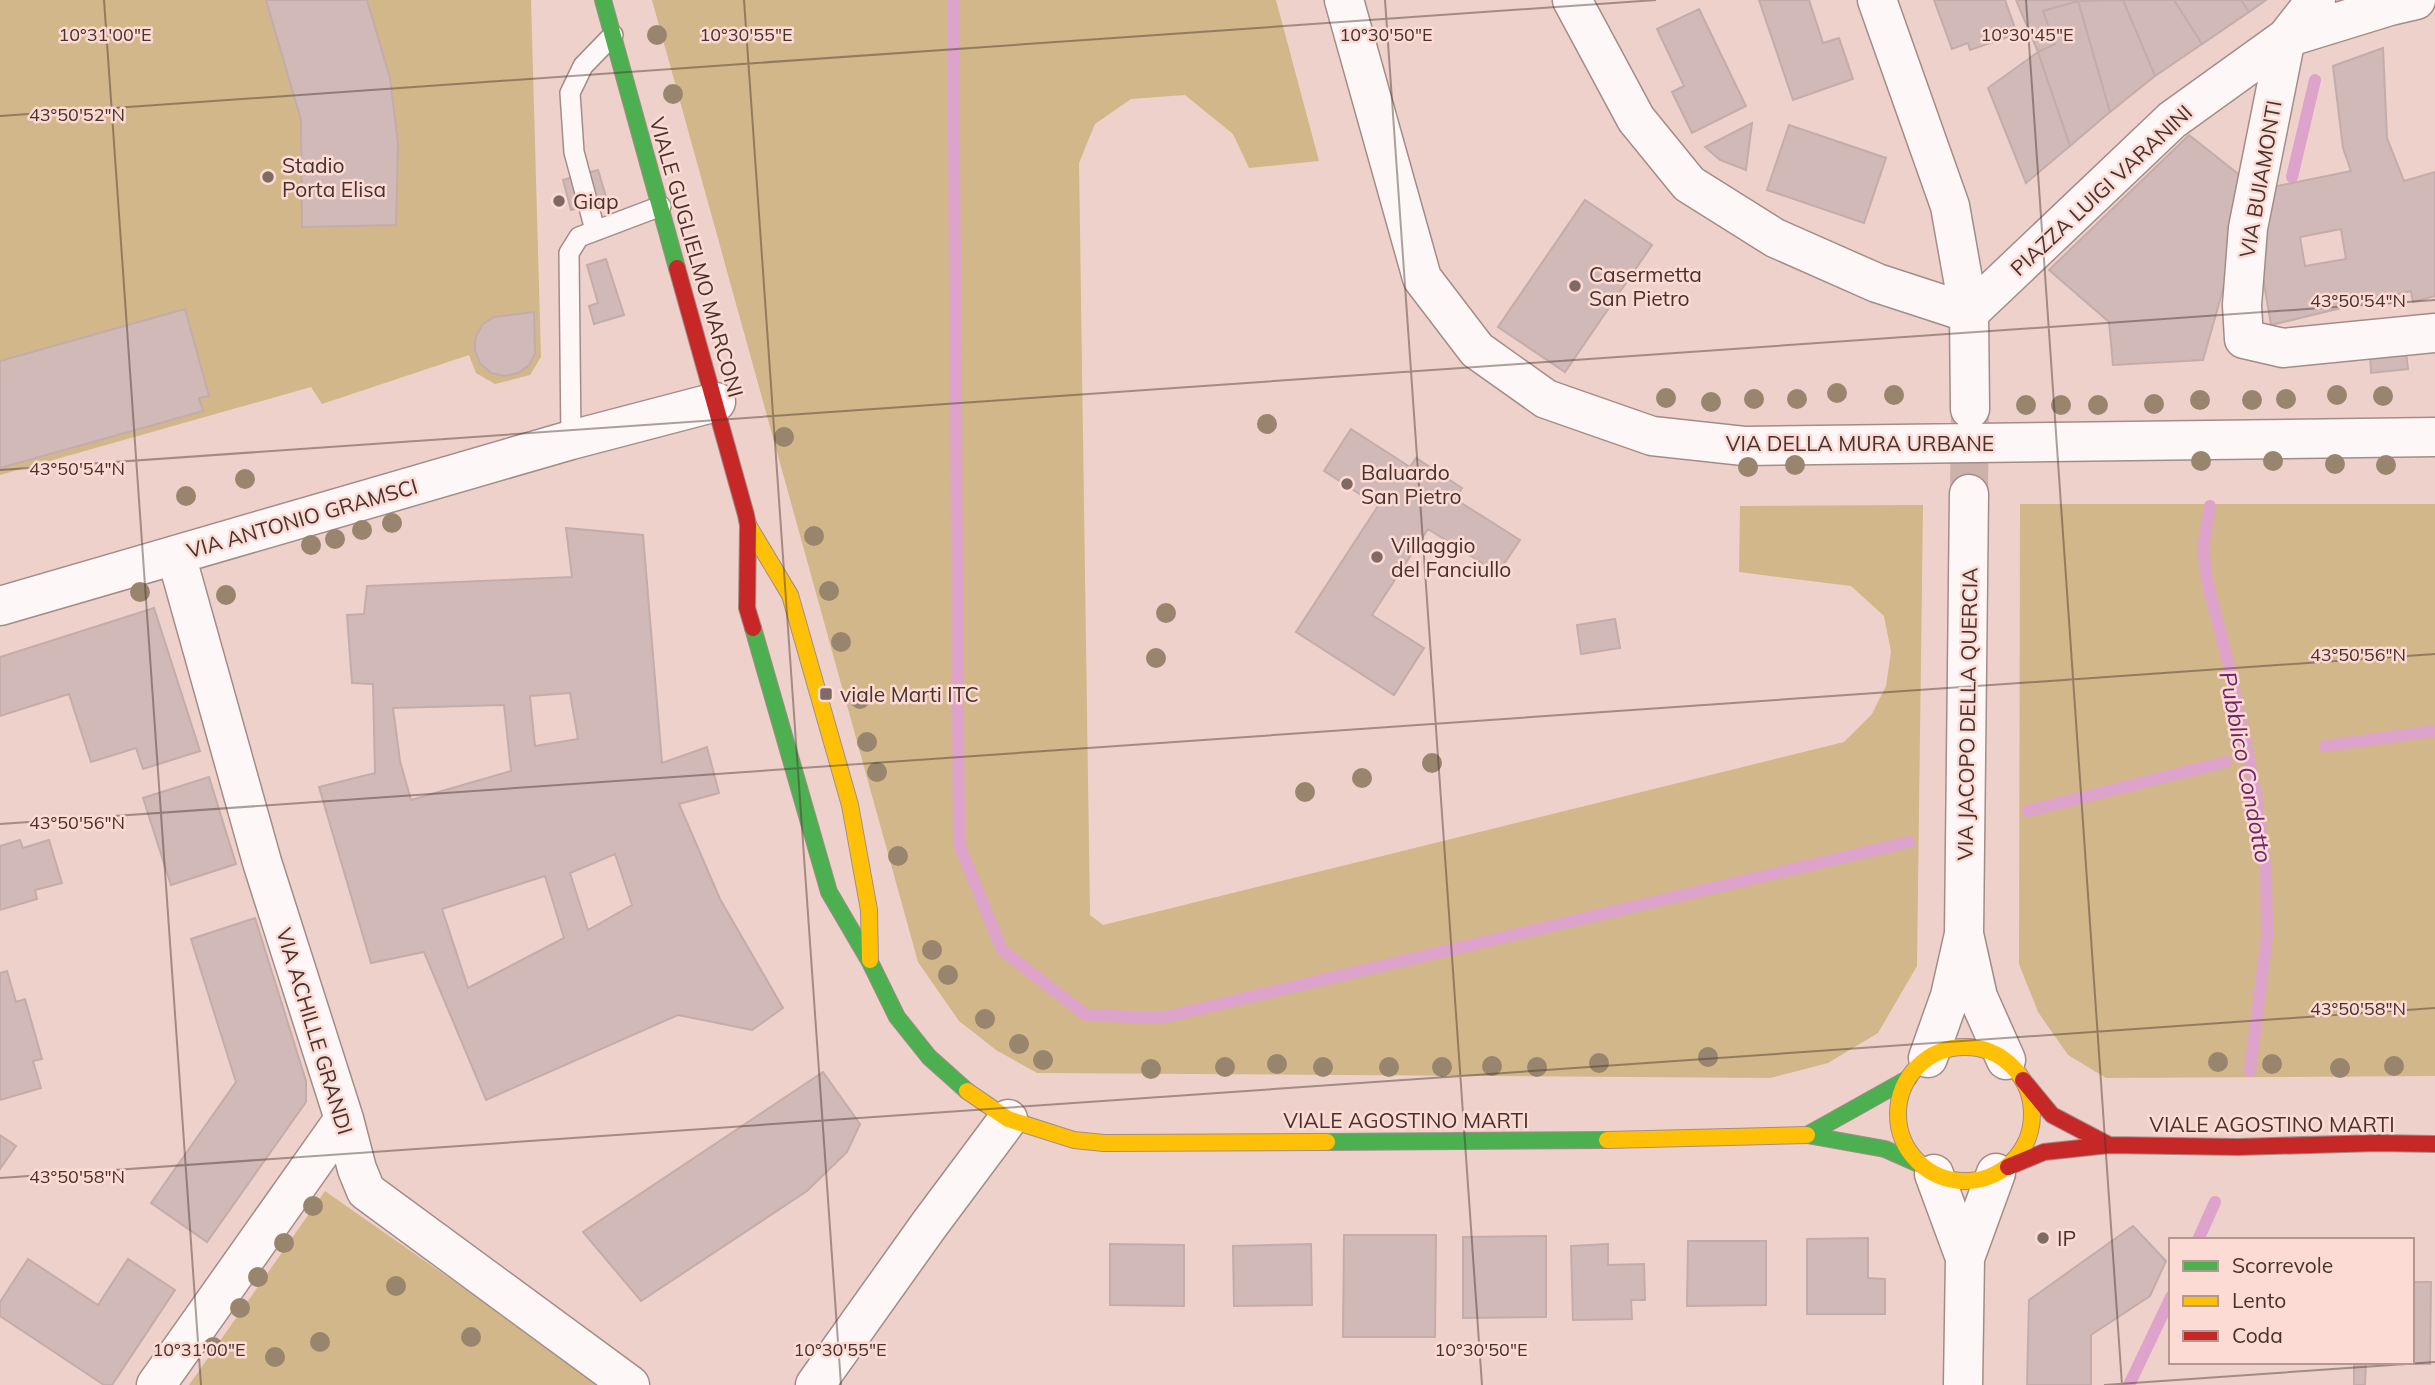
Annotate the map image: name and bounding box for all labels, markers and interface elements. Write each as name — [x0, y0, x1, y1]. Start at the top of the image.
text: 10°31'00"E — [58, 23, 152, 46]
text: 10°30'55"E — [699, 23, 793, 46]
text: 10°30'50"E — [1339, 23, 1433, 46]
text: 10°30'45"E — [1980, 23, 2074, 46]
street label: VIA BUIAMONTI — [2233, 98, 2287, 260]
street label: PIAZZA LUIGI VARANINI — [2005, 99, 2197, 281]
text: 43°50'52"N — [29, 103, 125, 126]
street label: VIALE GUGLIELMO MARCONI — [644, 114, 750, 400]
place label: Stadio Porta Elisa — [282, 152, 386, 202]
marker: Stadio Porta Elisa — [260, 169, 276, 185]
place label: Giap — [573, 188, 619, 214]
marker: Giap — [551, 193, 567, 209]
place label: Casermetta San Pietro — [1589, 261, 1702, 311]
marker: Casermetta San Pietro — [1567, 278, 1583, 294]
text: 43°50'54"N — [2310, 289, 2406, 312]
street label: VIA DELLA MURA URBANE — [1726, 430, 1994, 456]
text: 43°50'54"N — [29, 457, 125, 480]
place label: Baluardo San Pietro — [1361, 459, 1461, 509]
street label: VIA ANTONIO GRAMSCI — [184, 473, 420, 563]
marker: Baluardo San Pietro — [1339, 476, 1355, 492]
place label: Villaggio del Fanciullo — [1391, 532, 1511, 582]
marker: Villaggio del Fanciullo — [1369, 549, 1385, 565]
street label: VIA JACOPO DELLA QUERCIA — [1951, 567, 1983, 861]
text: 43°50'56"N — [2310, 643, 2406, 666]
water label: Pubblico Condotto — [2213, 669, 2279, 865]
place label: viale Marti ITC — [840, 681, 979, 707]
marker: viale Marti ITC — [818, 686, 834, 702]
text: 43°50'56"N — [29, 811, 125, 834]
street label: VIA ACHILLE GRANDI — [271, 925, 359, 1137]
text: 43°50'58"N — [2310, 997, 2406, 1020]
street label: VIALE AGOSTINO MARTI — [1283, 1107, 1529, 1133]
street label: VIALE AGOSTINO MARTI — [2149, 1111, 2395, 1137]
text: 43°50'58"N — [29, 1165, 125, 1188]
place label: IP — [2057, 1225, 2076, 1251]
marker: IP — [2035, 1230, 2051, 1246]
legend — [2169, 1238, 2414, 1364]
text: Scorrevole — [2232, 1252, 2333, 1278]
text: Lento — [2232, 1287, 2286, 1313]
text: Coda — [2232, 1322, 2283, 1348]
text: 10°31'00"E — [152, 1338, 246, 1361]
text: 10°30'55"E — [793, 1338, 887, 1361]
text: 10°30'50"E — [1434, 1338, 1528, 1361]

